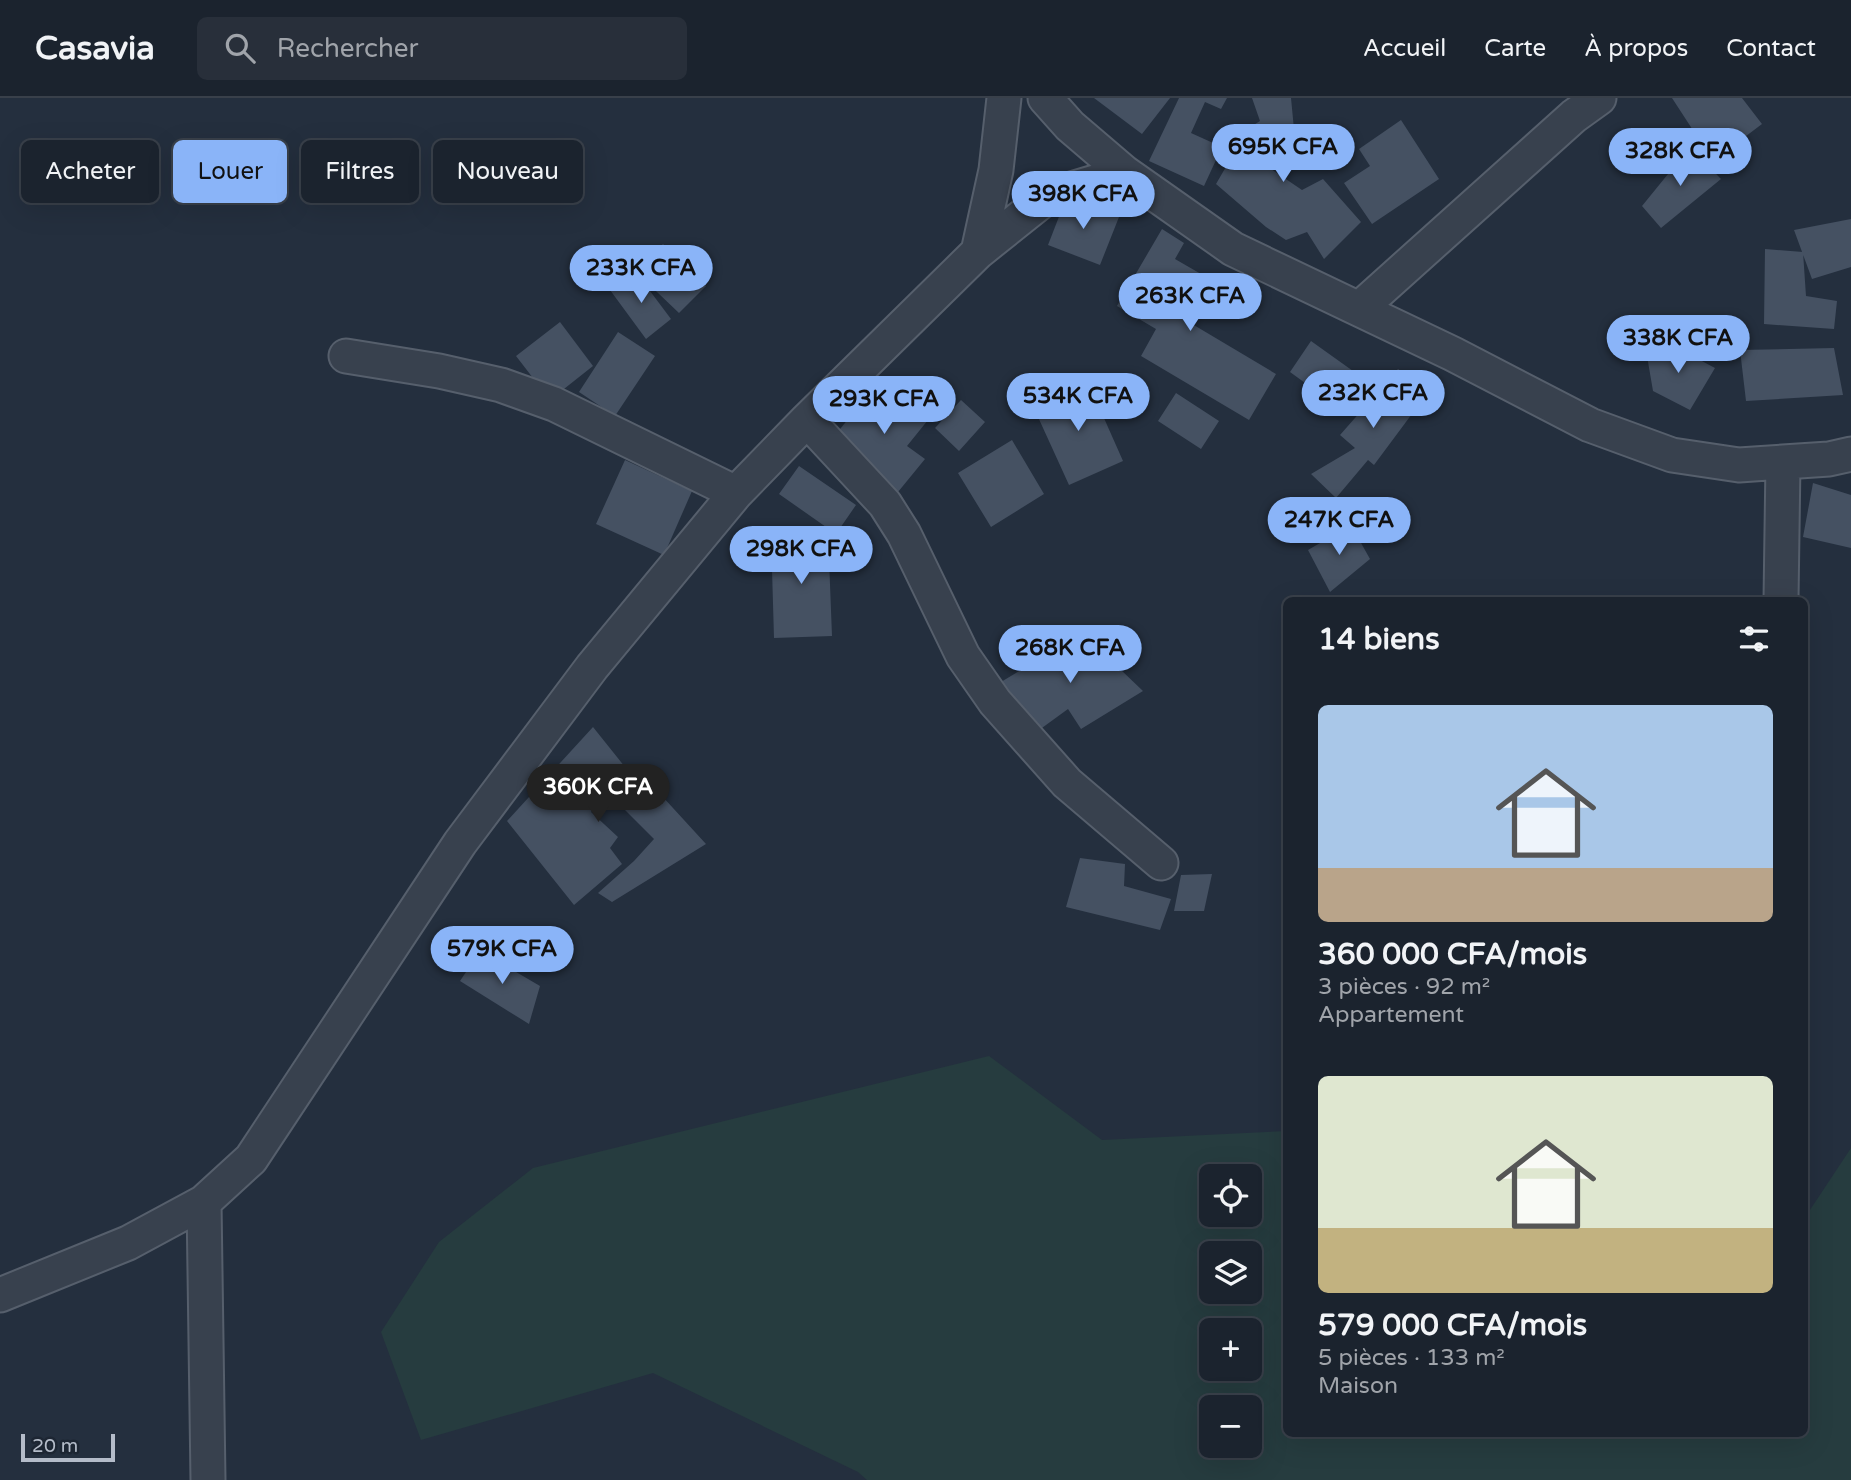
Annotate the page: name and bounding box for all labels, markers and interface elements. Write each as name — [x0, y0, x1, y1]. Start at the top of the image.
search box — [197, 17, 687, 80]
text: Casavia — [35, 29, 155, 68]
icon: search — [221, 29, 259, 67]
text: Rechercher — [277, 33, 418, 64]
text: Accueil — [1363, 34, 1446, 63]
text: Carte — [1484, 34, 1546, 63]
text: À propos — [1584, 34, 1688, 63]
text: Contact — [1726, 34, 1816, 63]
pin: 695K CFA — [1211, 125, 1355, 184]
pin: 328K CFA — [1608, 129, 1752, 188]
text: 695K CFA — [1228, 133, 1338, 161]
text: 328K CFA — [1625, 137, 1735, 165]
chip: Acheter — [21, 140, 159, 203]
chip: Louer — [173, 140, 287, 203]
chip: Filtres — [301, 140, 419, 203]
chip: Nouveau — [433, 140, 583, 203]
pin: 398K CFA — [1011, 172, 1155, 231]
text: 398K CFA — [1028, 180, 1138, 208]
pin: 233K CFA — [569, 246, 713, 305]
text: 233K CFA — [586, 254, 696, 282]
pin: 263K CFA — [1118, 274, 1262, 333]
text: 263K CFA — [1135, 282, 1245, 310]
pin: 338K CFA — [1606, 316, 1750, 375]
text: 338K CFA — [1623, 324, 1733, 352]
pin: 232K CFA — [1301, 370, 1445, 430]
pin: 534K CFA — [1006, 374, 1150, 433]
pin: 293K CFA — [812, 376, 956, 436]
text: 232K CFA — [1318, 379, 1428, 407]
text: 534K CFA — [1023, 382, 1133, 410]
text: 293K CFA — [829, 385, 939, 413]
pin: 247K CFA — [1267, 498, 1411, 557]
text: 247K CFA — [1284, 506, 1394, 534]
pin: 298K CFA — [729, 526, 873, 586]
text: 298K CFA — [746, 535, 856, 563]
icon: filters — [1735, 620, 1773, 658]
text: 14 biens — [1318, 621, 1440, 658]
pin: 268K CFA — [998, 626, 1142, 685]
text: 268K CFA — [1015, 634, 1125, 662]
icon: home — [1483, 750, 1609, 876]
pin: 360K CFA — [526, 764, 670, 824]
text: 360K CFA — [543, 773, 653, 801]
pin: 579K CFA — [430, 926, 574, 986]
text: 579K CFA — [447, 935, 557, 963]
text: 360 000 CFA/mois — [1318, 936, 1587, 973]
text: 3 pièces · 92 m² — [1318, 973, 1490, 1001]
text: Appartement — [1318, 1001, 1464, 1029]
icon: home — [1483, 1121, 1609, 1247]
map controls — [1199, 1164, 1262, 1458]
button: locate — [1199, 1164, 1262, 1227]
button: layers — [1199, 1241, 1262, 1304]
text: 579 000 CFA/mois — [1318, 1307, 1587, 1344]
button: + — [1199, 1318, 1262, 1381]
text: 5 pièces · 133 m² — [1318, 1344, 1505, 1372]
text: Maison — [1318, 1372, 1398, 1400]
button: − — [1199, 1395, 1262, 1458]
scale bar — [21, 1431, 116, 1463]
text: 20 m — [32, 1435, 78, 1457]

